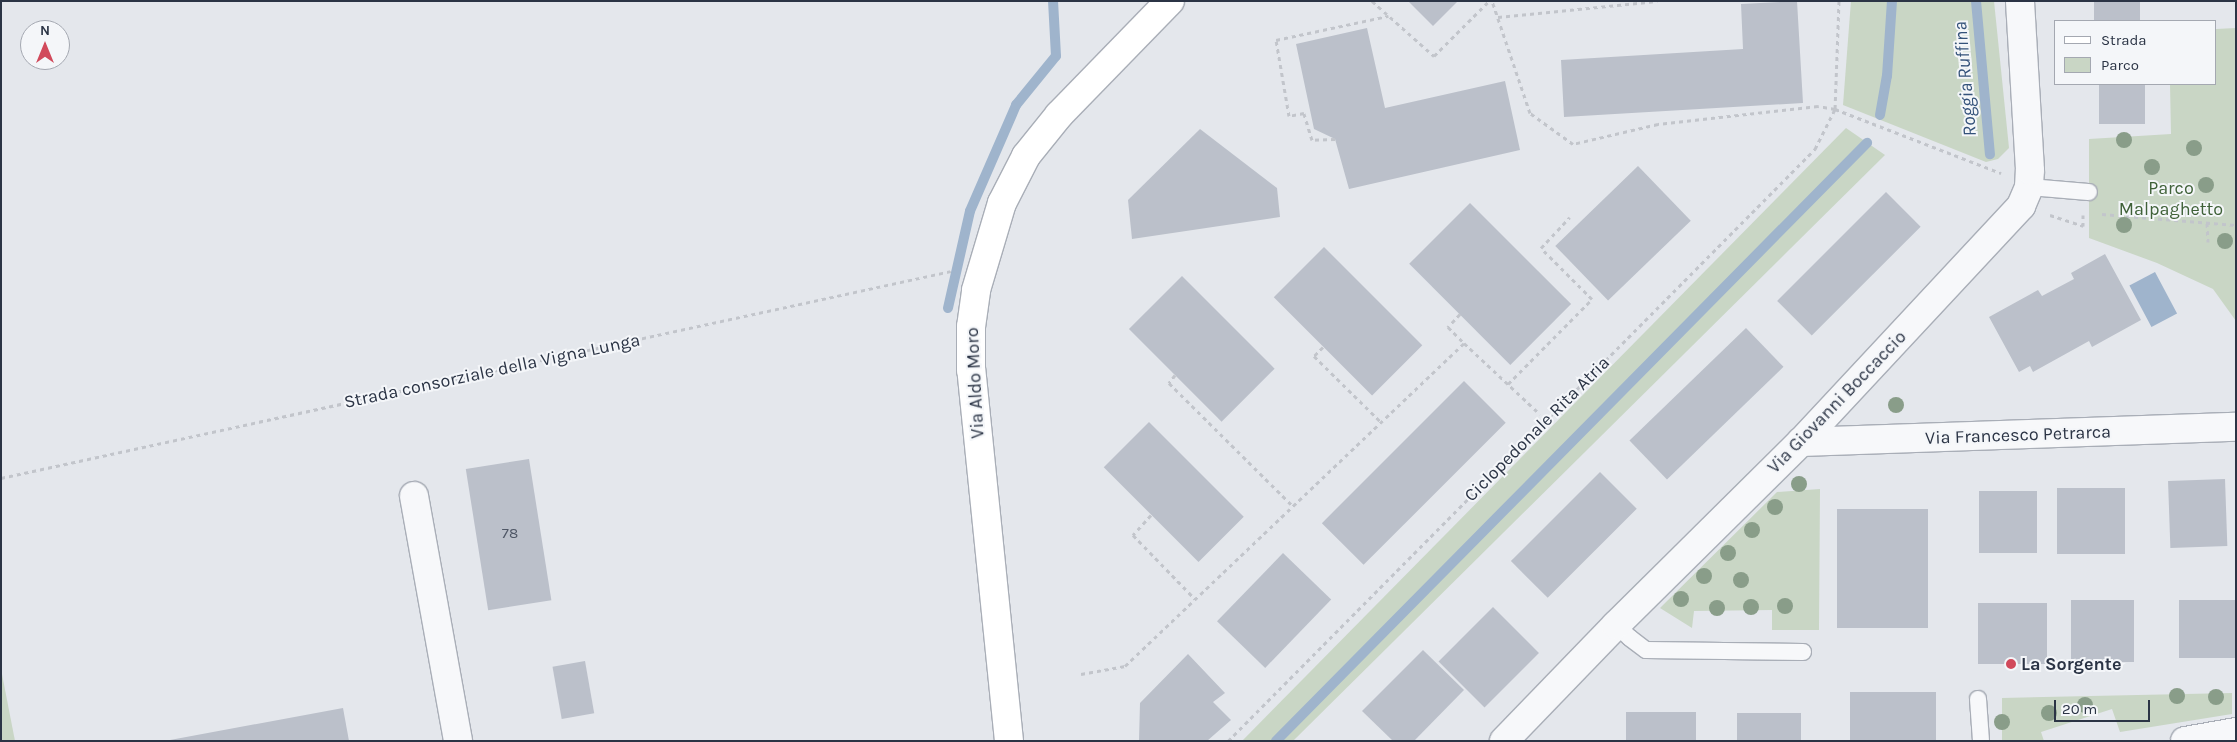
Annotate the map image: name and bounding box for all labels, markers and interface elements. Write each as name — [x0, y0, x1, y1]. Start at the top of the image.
north arrow — [20, 20, 70, 70]
water label: Roggia Ruffina — [1950, 20, 1982, 138]
legend — [2054, 20, 2217, 85]
text: N — [40, 22, 50, 39]
text: Strada — [2101, 31, 2147, 49]
text: Parco — [2101, 56, 2139, 74]
park label: Parco Malpaghetto — [2119, 178, 2223, 220]
street label: Via Giovanni Boccaccio — [1763, 326, 1911, 478]
street label: Via Aldo Moro — [961, 327, 989, 439]
street label: Strada consorziale della Vigna Lunga — [342, 329, 642, 413]
street label: Ciclopedonale Rita Atria — [1460, 352, 1614, 506]
street label: Via Francesco Petrarca — [1925, 421, 2111, 449]
house number: 78 — [502, 525, 518, 543]
place label: La Sorgente — [2021, 653, 2121, 675]
marker: La Sorgente — [2005, 658, 2017, 670]
scale bar — [2057, 690, 2153, 722]
text: 20 m — [2062, 700, 2097, 718]

